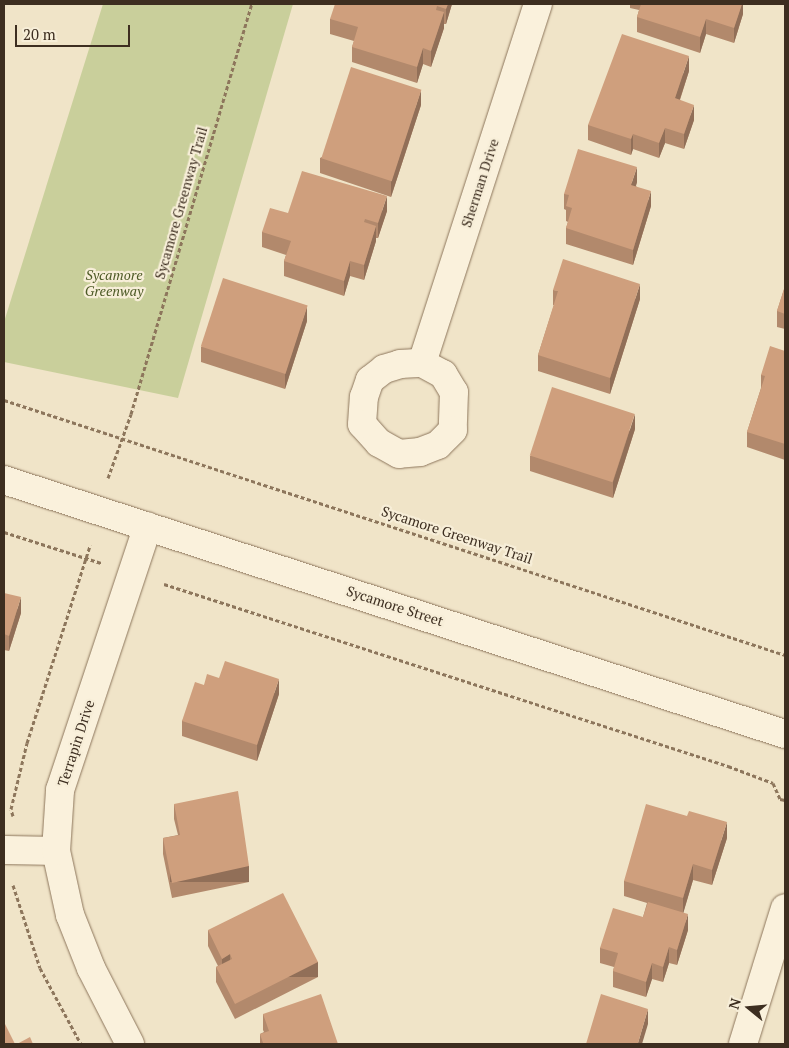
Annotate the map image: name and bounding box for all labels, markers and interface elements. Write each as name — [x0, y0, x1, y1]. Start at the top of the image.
scale bar — [18, 15, 132, 47]
text: 20 m — [23, 24, 56, 44]
street label: Sycamore Greenway Trail — [151, 125, 211, 281]
street label: Sherman Drive — [458, 136, 502, 230]
park label: Sycamore Greenway — [85, 267, 143, 300]
street label: Sycamore Greenway Trail — [379, 503, 535, 567]
street label: Sycamore Street — [344, 582, 446, 630]
street label: Terrapin Drive — [54, 698, 98, 788]
north arrow — [724, 983, 774, 1033]
text: N — [724, 996, 745, 1011]

